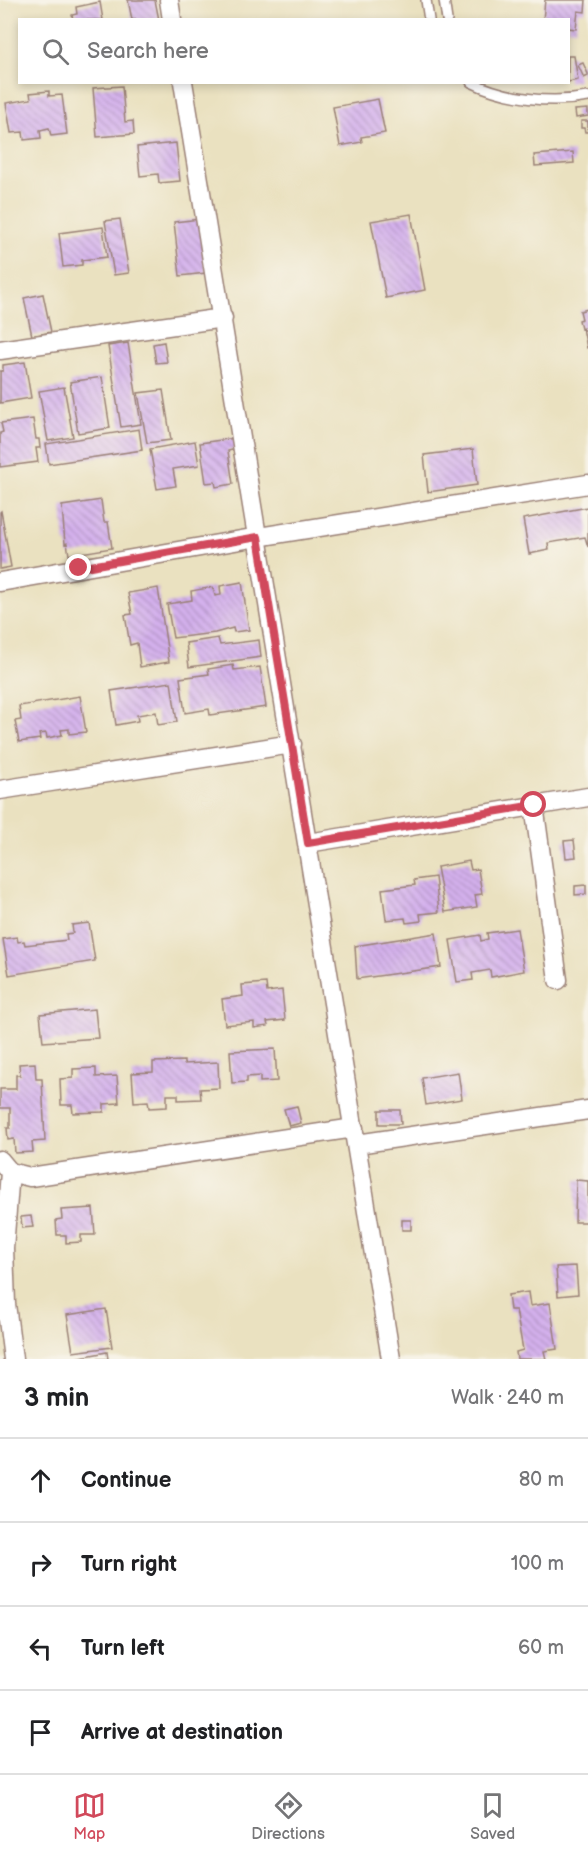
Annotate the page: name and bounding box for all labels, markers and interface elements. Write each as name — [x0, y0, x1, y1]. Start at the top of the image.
search box — [18, 18, 570, 84]
icon: search — [39, 35, 72, 68]
text: Search here — [87, 38, 209, 65]
route end — [65, 554, 91, 580]
route start — [520, 791, 546, 817]
text: 3 min — [24, 1383, 89, 1414]
text: Walk · 240 m — [451, 1386, 564, 1410]
icon: ahead — [24, 1464, 57, 1497]
text: Continue — [81, 1467, 171, 1494]
text: 80 m — [519, 1468, 564, 1492]
icon: right — [24, 1548, 57, 1581]
text: Turn right — [81, 1551, 177, 1578]
text: 100 m — [511, 1552, 564, 1576]
icon: left — [24, 1632, 57, 1665]
text: Turn left — [81, 1635, 165, 1662]
text: 60 m — [518, 1636, 564, 1660]
icon: arrive — [24, 1716, 57, 1749]
text: Arrive at destination — [81, 1719, 283, 1746]
tab: Map — [73, 1789, 106, 1844]
tab: Directions — [251, 1789, 325, 1844]
tab: Saved — [470, 1789, 515, 1844]

